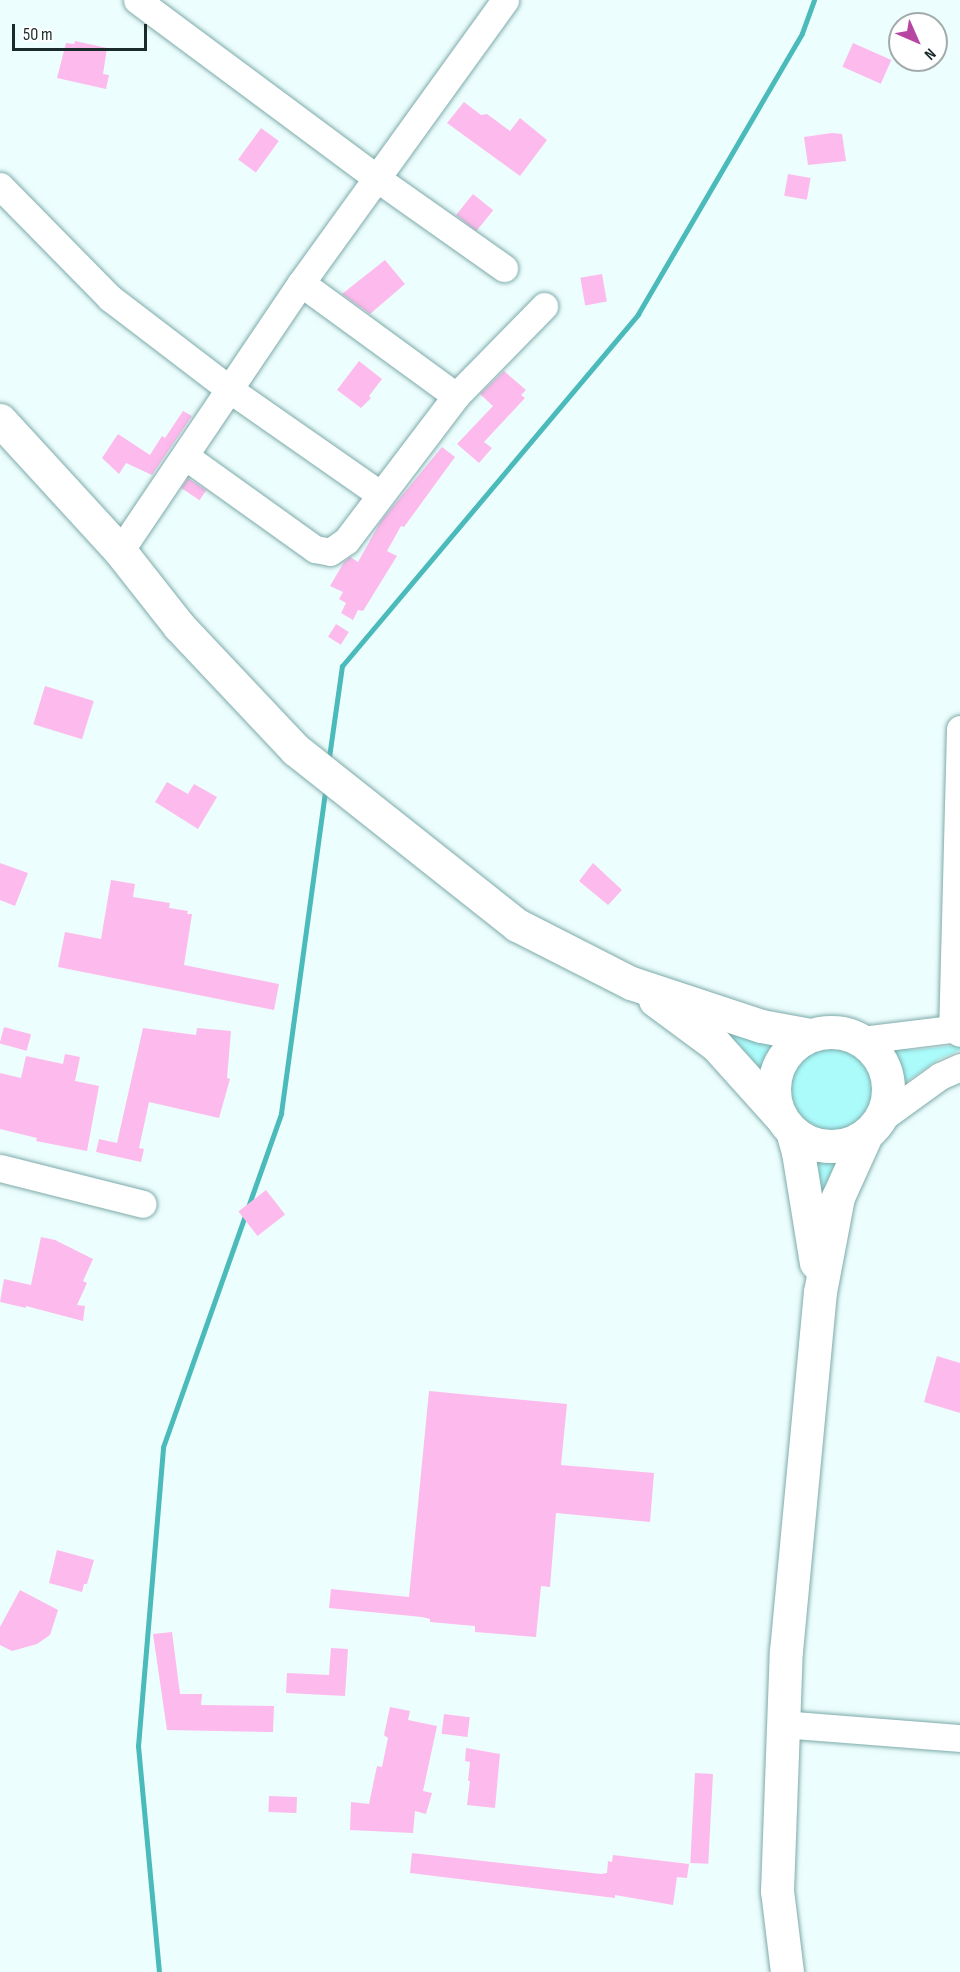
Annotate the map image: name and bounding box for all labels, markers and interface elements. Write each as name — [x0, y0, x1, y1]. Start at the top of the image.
scale bar — [15, 12, 150, 50]
north arrow — [888, 12, 948, 72]
text: 50 m — [23, 24, 53, 45]
text: N — [920, 44, 939, 63]

